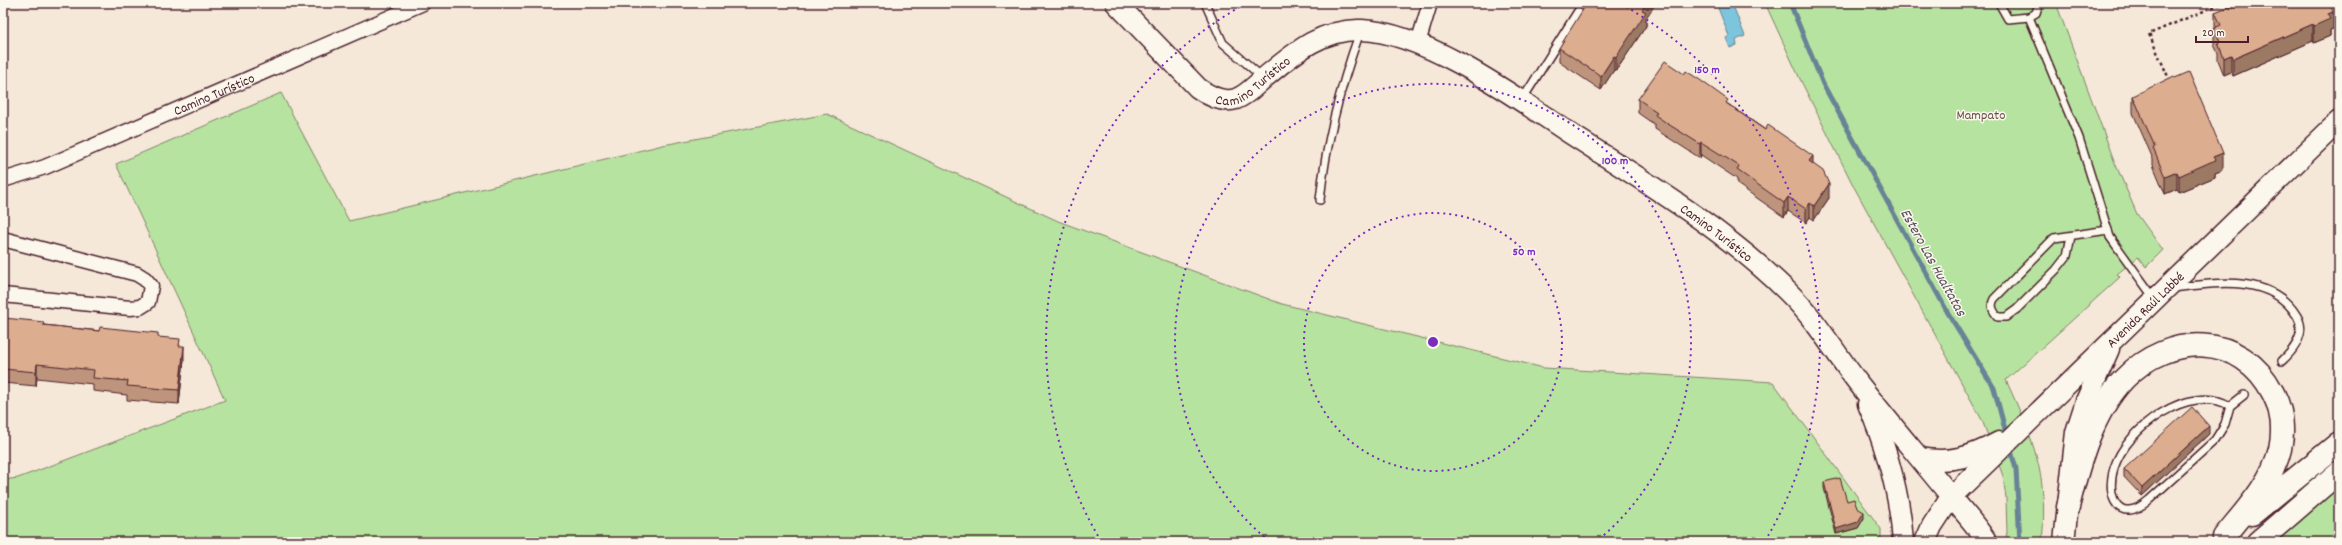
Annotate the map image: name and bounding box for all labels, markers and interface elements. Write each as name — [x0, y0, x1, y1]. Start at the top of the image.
scale bar — [2196, 18, 2248, 44]
text: 20 m — [2202, 25, 2225, 42]
street label: Camino Turístico — [1213, 52, 1295, 112]
text: 150 m — [1694, 62, 1720, 79]
street label: Camino Turístico — [171, 69, 258, 122]
park label: Mampato — [1957, 106, 2005, 126]
text: 100 m — [1602, 153, 1628, 170]
street label: Camino Turístico — [1675, 200, 1756, 268]
water label: Estero Las Hualtatas — [1894, 205, 1971, 321]
text: 50 m — [1512, 244, 1536, 261]
street label: Avenida Raúl Labbé — [2103, 268, 2190, 353]
centre of rings — [1426, 335, 1440, 349]

